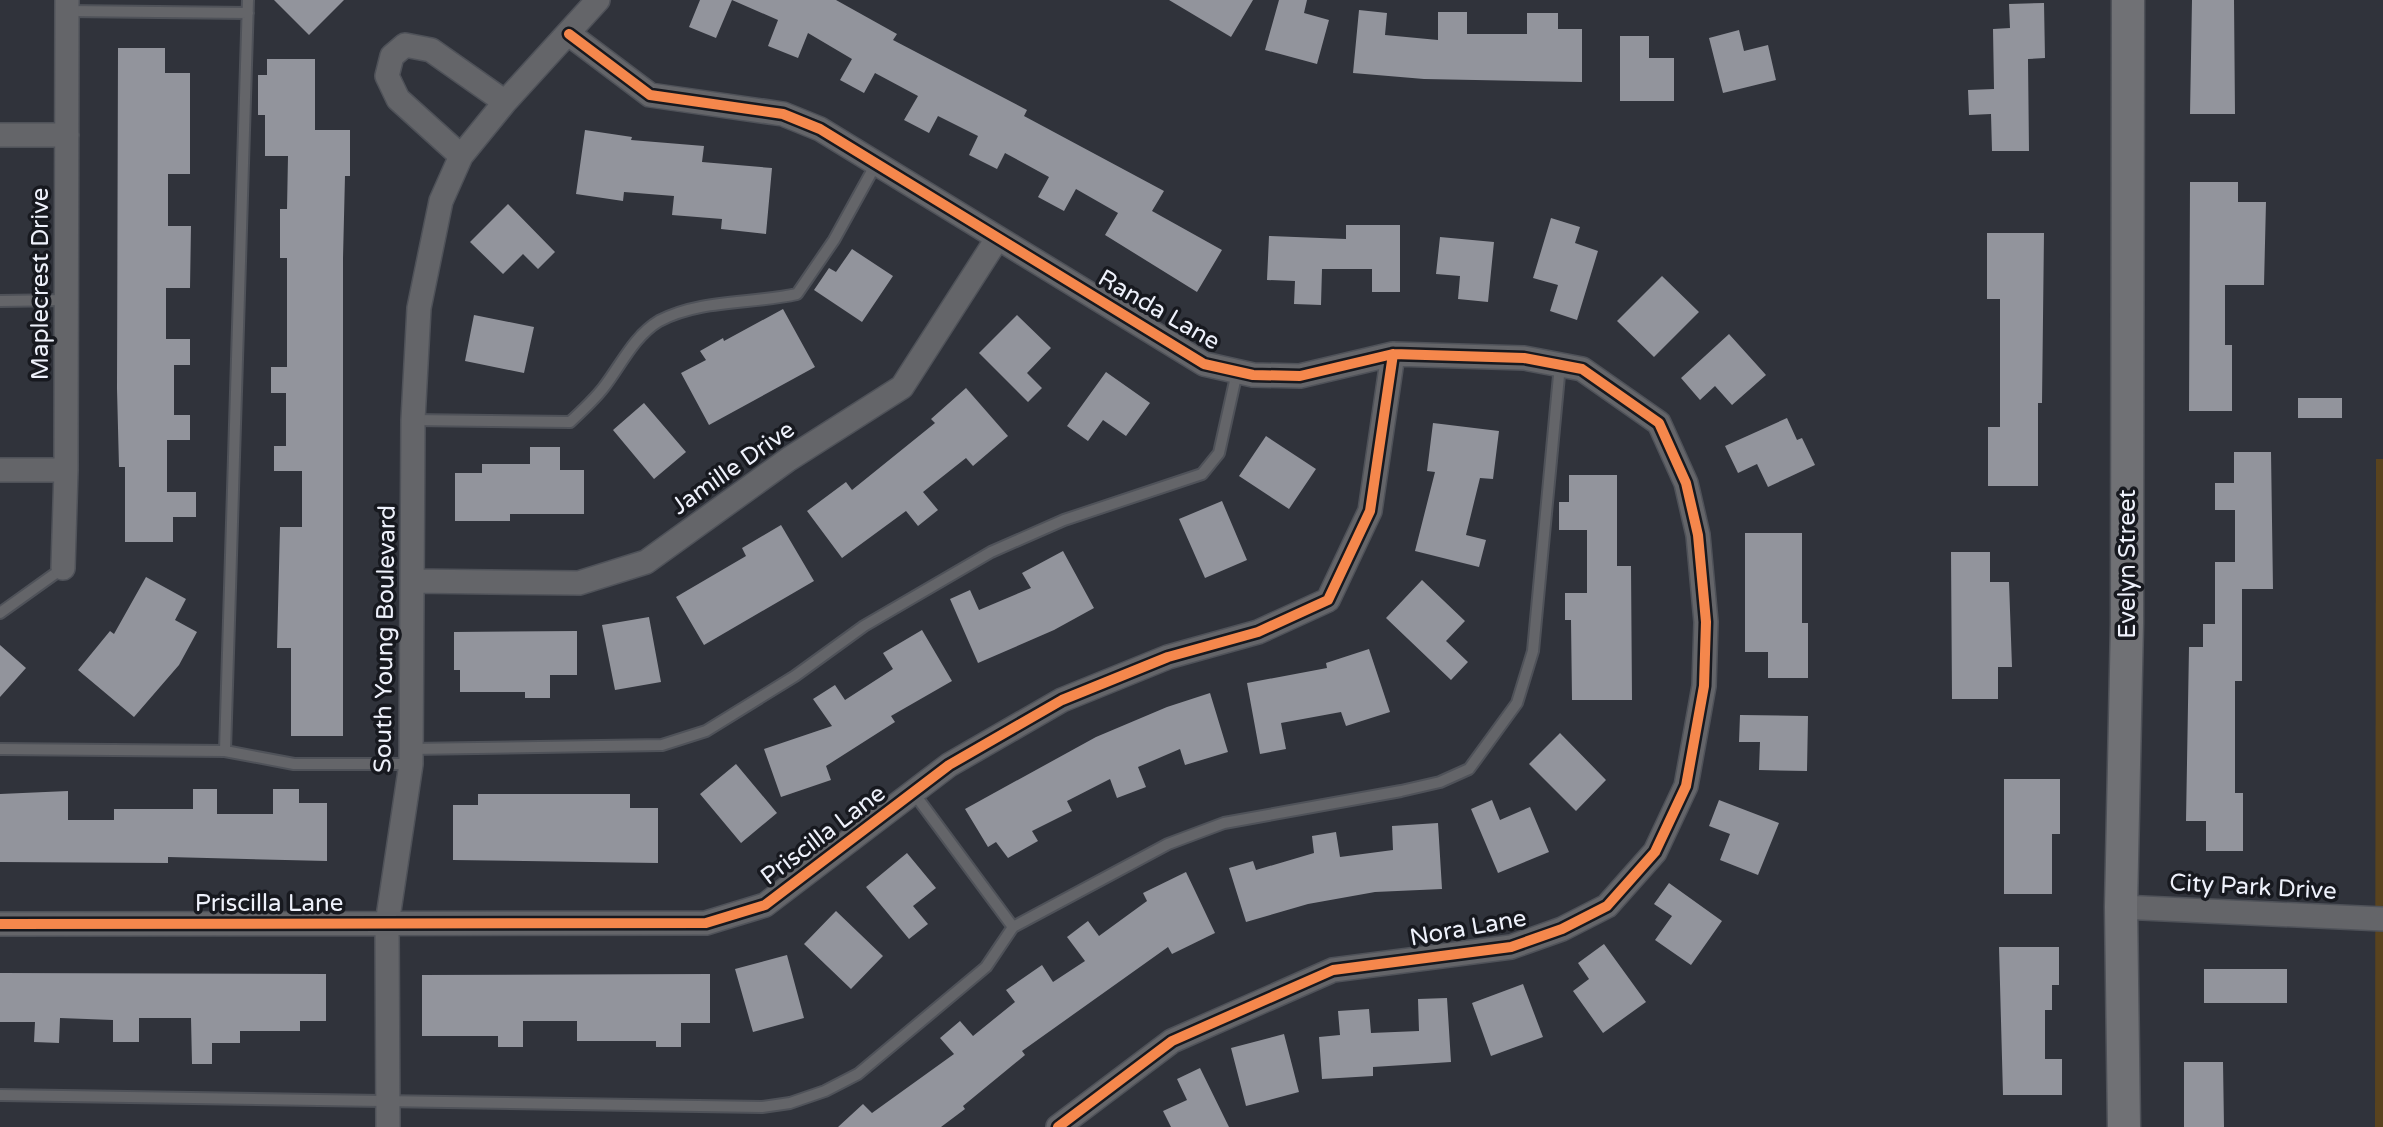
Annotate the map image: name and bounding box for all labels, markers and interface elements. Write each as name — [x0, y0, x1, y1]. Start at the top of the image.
street label: Maplecrest Drive — [26, 188, 55, 380]
street label: Randa Lane — [1093, 264, 1225, 356]
street label: Jamille Drive — [666, 415, 800, 521]
street label: Evelyn Street — [2113, 489, 2142, 639]
street label: South Young Boulevard — [368, 505, 402, 773]
street label: Priscilla Lane — [755, 779, 891, 891]
street label: City Park Drive — [2169, 868, 2337, 906]
street label: Priscilla Lane — [195, 889, 343, 918]
street label: Nora Lane — [1407, 903, 1529, 953]

